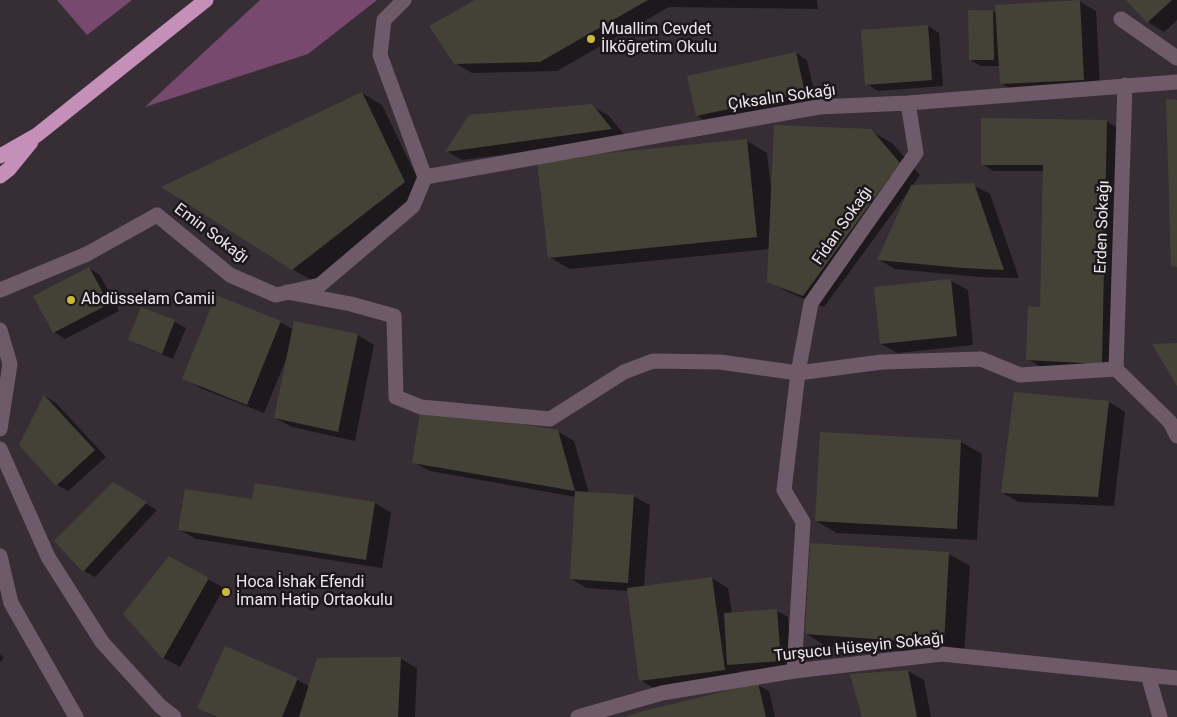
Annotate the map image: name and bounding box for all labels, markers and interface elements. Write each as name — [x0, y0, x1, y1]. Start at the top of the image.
place label: Muallim Cevdet İlköğretim Okulu — [601, 20, 717, 58]
marker: Muallim Cevdet İlköğretim Okulu — [585, 33, 597, 45]
street label: Çıksalın Sokağı — [727, 81, 837, 115]
street label: Erden Sokağı — [1092, 180, 1114, 274]
street label: Fidan Sokağı — [809, 183, 877, 269]
street label: Emin Sokağı — [170, 200, 252, 268]
place label: Abdüsselam Camii — [81, 290, 215, 310]
marker: Abdüsselam Camii — [65, 294, 77, 306]
place label: Hoca İshak Efendi İmam Hatip Ortaokulu — [236, 573, 393, 611]
marker: Hoca İshak Efendi İmam Hatip Ortaokulu — [220, 586, 232, 598]
street label: Turşucu Hüseyin Sokağı — [773, 630, 945, 666]

